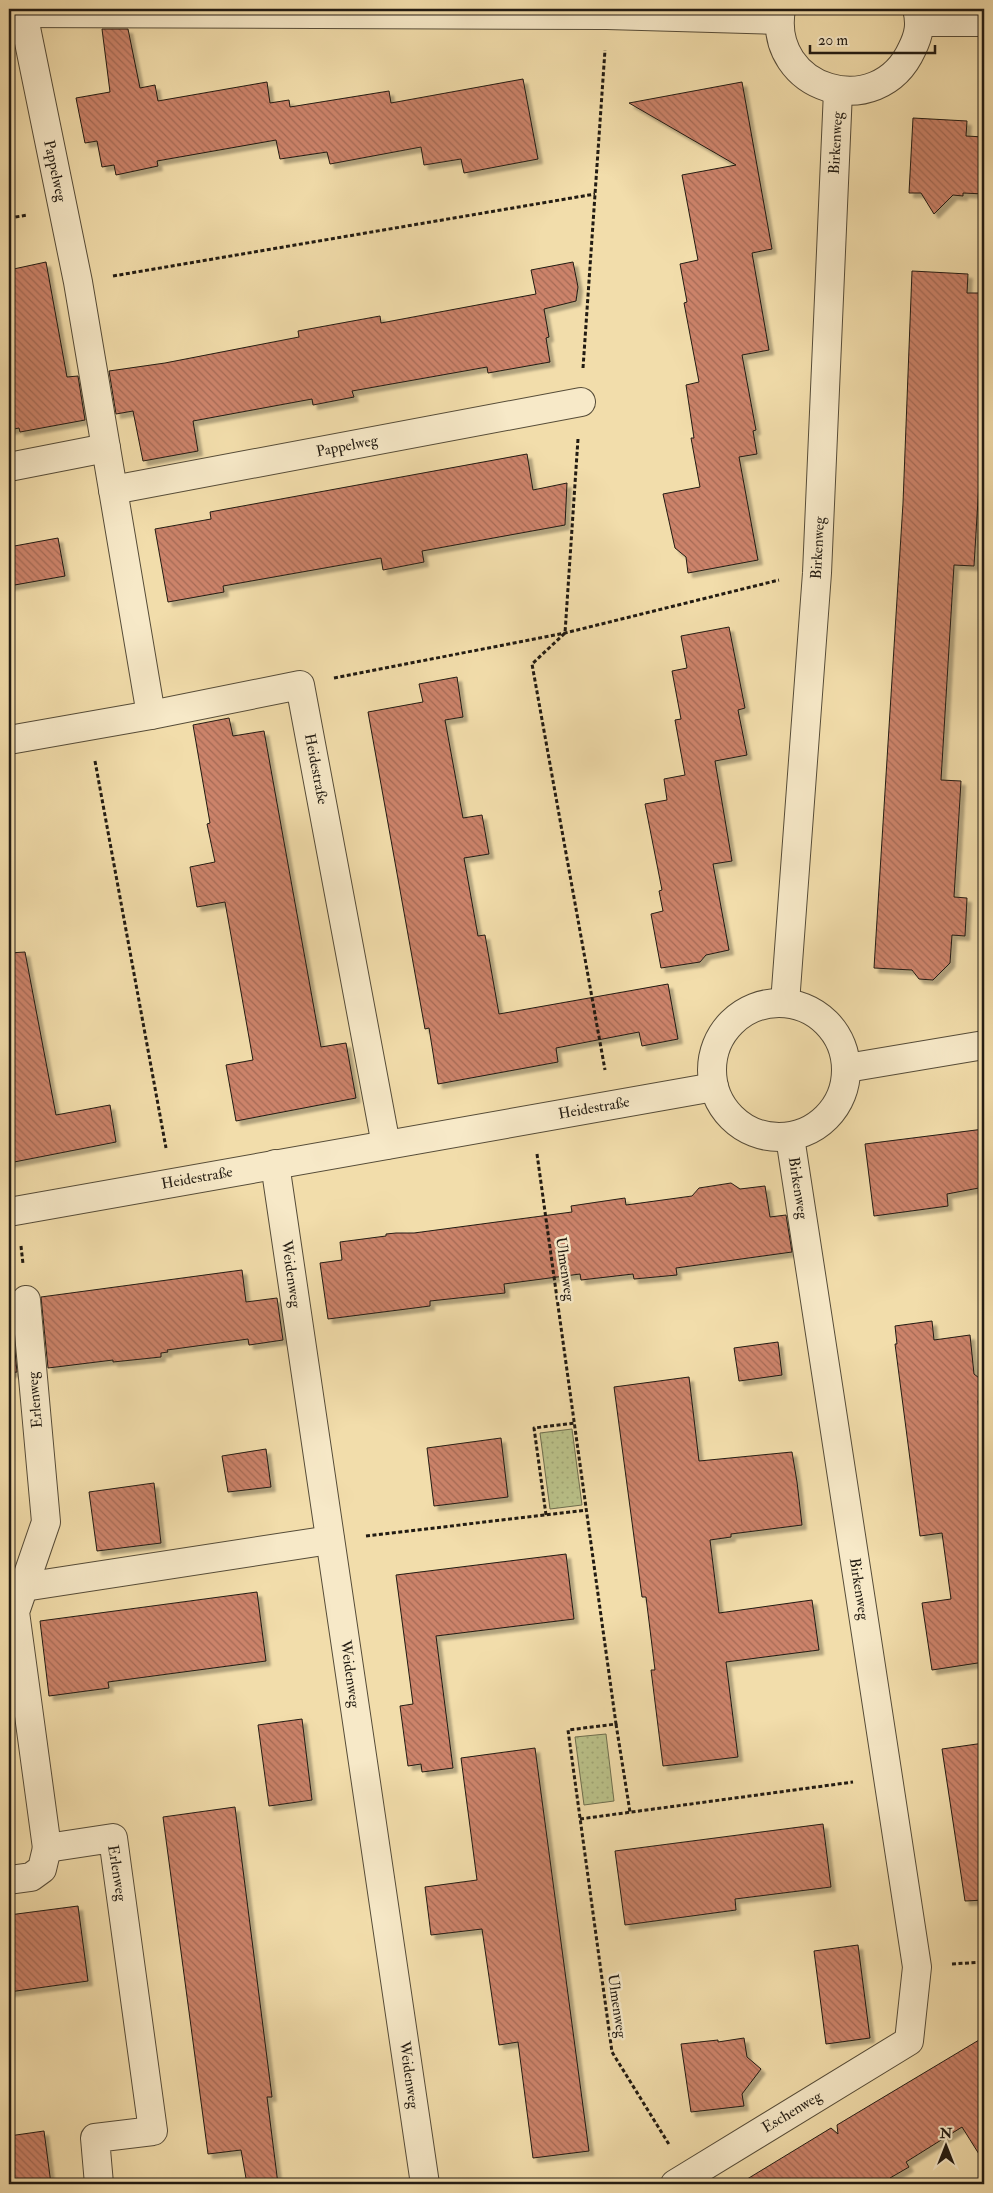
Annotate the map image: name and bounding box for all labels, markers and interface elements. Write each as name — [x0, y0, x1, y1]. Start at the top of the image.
scale bar — [810, 22, 936, 54]
text: 20 m — [818, 31, 848, 50]
street label: Birkenweg — [825, 111, 847, 175]
street label: Pappelweg — [38, 138, 71, 204]
street label: Pappelweg — [314, 431, 380, 462]
street label: Birkenweg — [807, 516, 829, 580]
street label: Heidestraße — [300, 732, 332, 806]
street label: Heidestraße — [557, 1092, 631, 1124]
street label: Birkenweg — [784, 1155, 812, 1221]
street label: Heidestraße — [160, 1162, 234, 1194]
street label: Ulmenweg — [551, 1236, 579, 1303]
street label: Weidenweg — [277, 1238, 305, 1310]
street label: Erlenweg — [23, 1370, 47, 1429]
street label: Birkenweg — [845, 1556, 873, 1622]
street label: Weidenweg — [336, 1638, 364, 1710]
street label: Erlenweg — [103, 1843, 131, 1903]
street label: Ulmenweg — [603, 1973, 631, 2040]
street label: Weidenweg — [395, 2039, 423, 2111]
street label: Eschenweg — [759, 2086, 826, 2137]
north arrow — [920, 2120, 970, 2170]
text: N — [939, 2125, 953, 2142]

